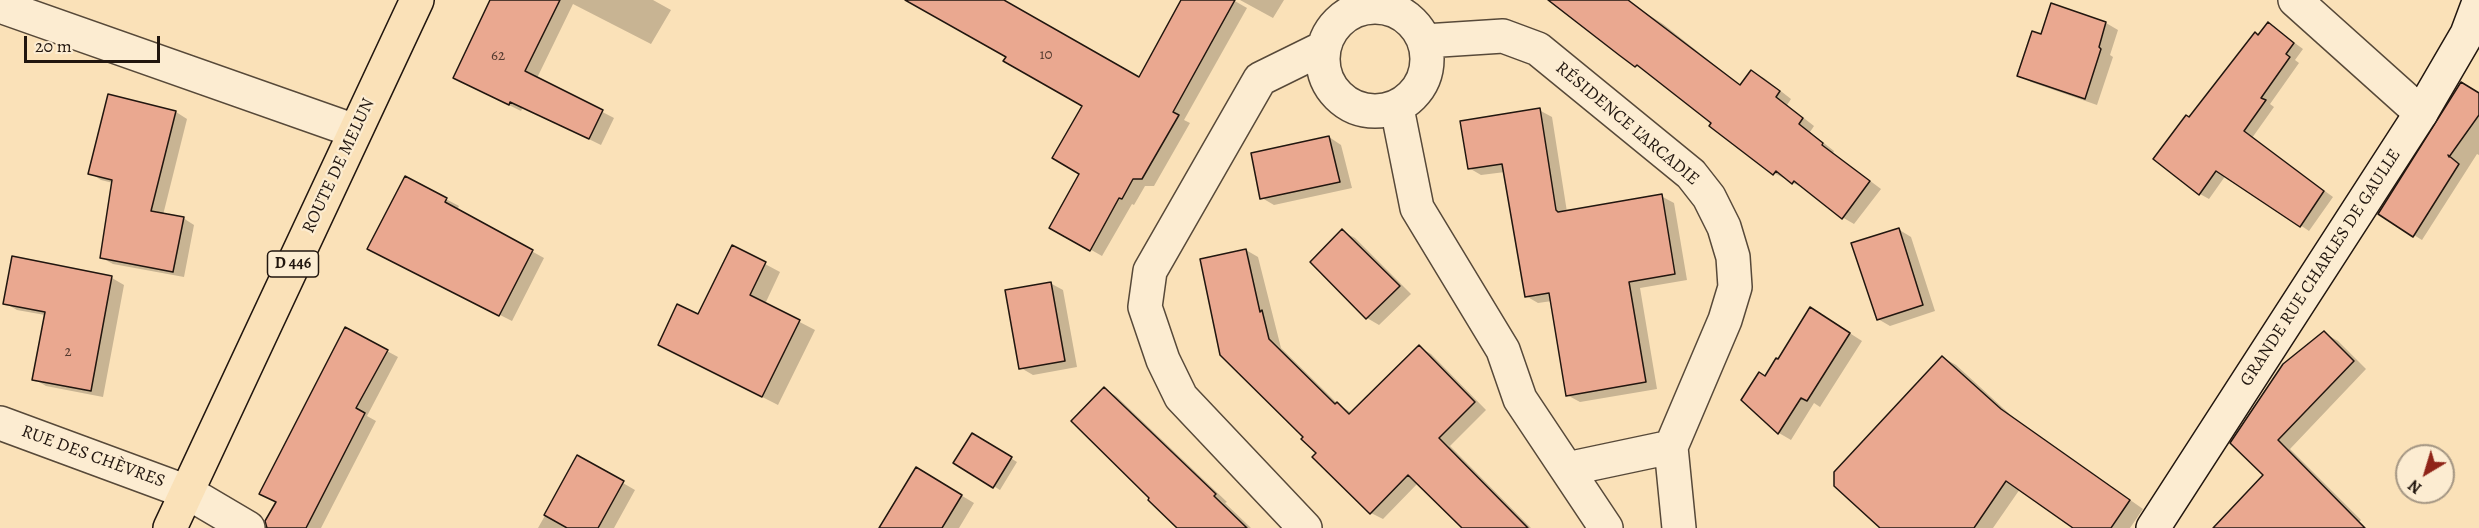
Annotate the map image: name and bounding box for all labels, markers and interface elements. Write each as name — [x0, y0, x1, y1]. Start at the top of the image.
scale bar — [27, 24, 164, 62]
text: 20 m — [35, 34, 72, 58]
house number: 10 — [1039, 46, 1053, 64]
house number: 62 — [491, 47, 505, 65]
street label: RÉSIDENCE L'ARCADIE — [1551, 58, 1703, 190]
street label: ROUTE DE MELUN — [298, 95, 380, 237]
street label: GRANDE RUE CHARLES DE GAULLE — [2236, 145, 2406, 391]
road number: D 446 — [268, 251, 318, 277]
house number: 2 — [64, 343, 72, 361]
street label: RUE DES CHÈVRES — [18, 421, 168, 493]
north arrow — [2395, 444, 2455, 504]
text: N — [2404, 474, 2427, 499]

